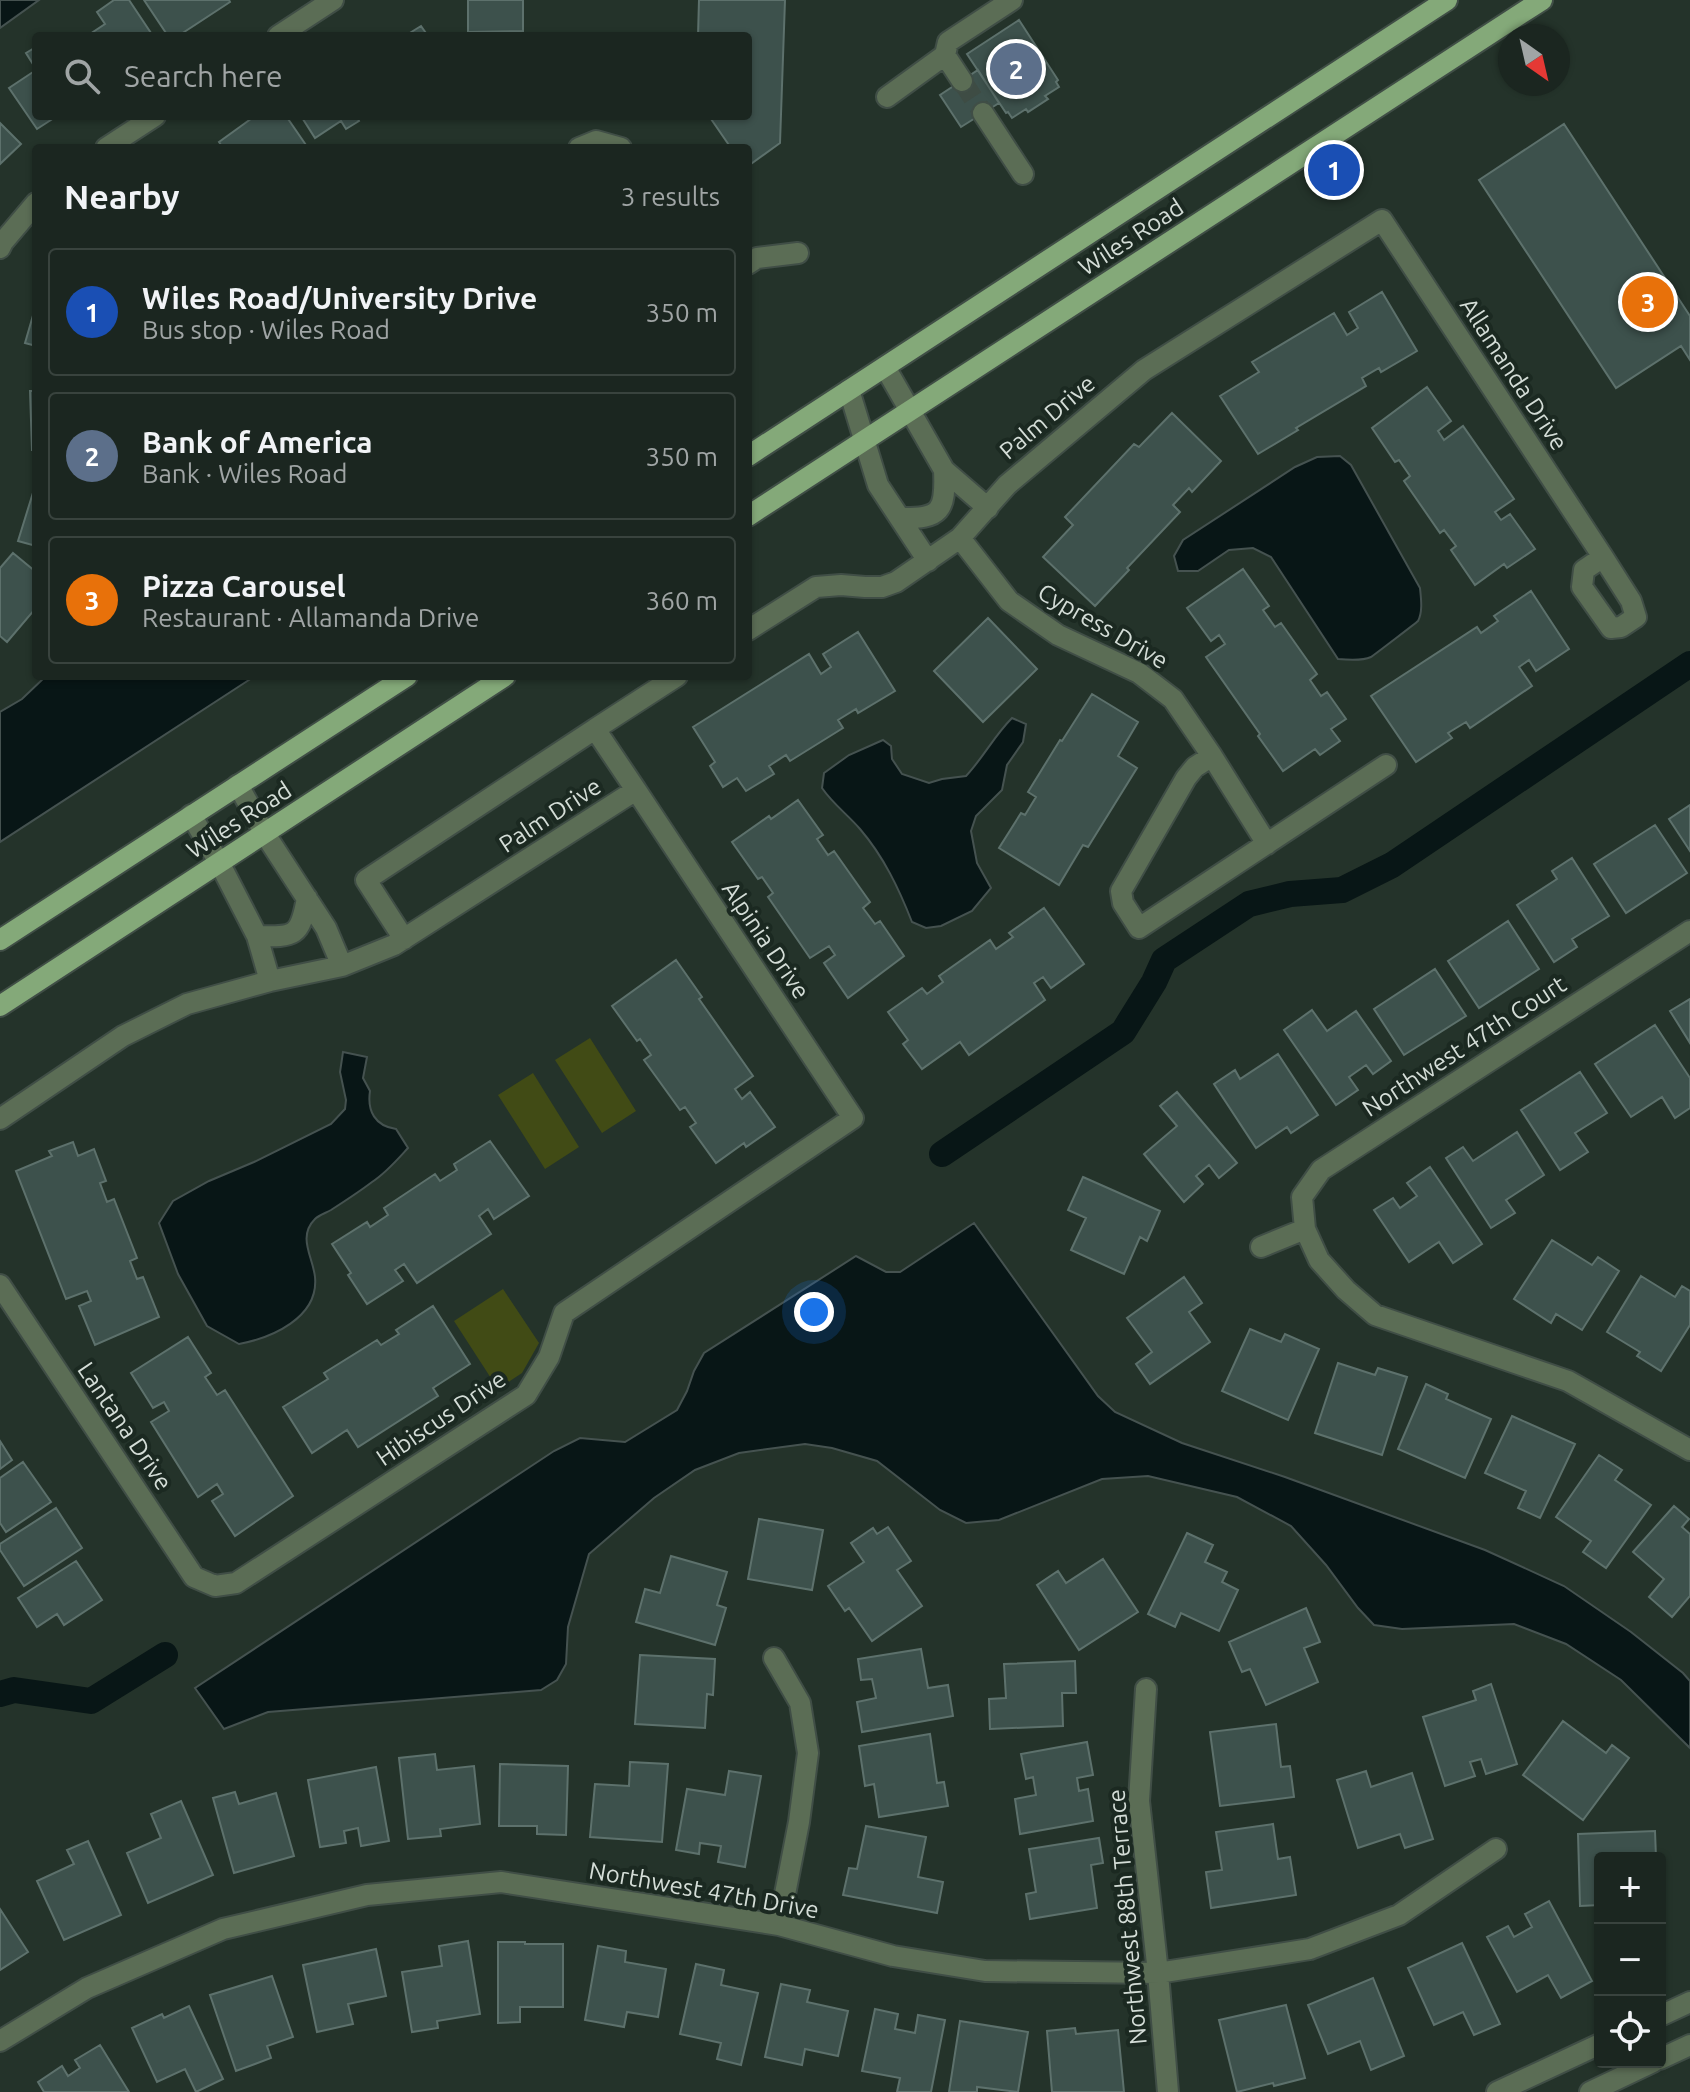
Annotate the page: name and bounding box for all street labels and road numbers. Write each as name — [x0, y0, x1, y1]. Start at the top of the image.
street label: Wiles Road — [1074, 193, 1188, 281]
street label: Allamanda Drive — [1455, 293, 1573, 455]
street label: Palm Drive — [994, 369, 1100, 465]
street label: Cypress Drive — [1033, 578, 1173, 674]
street label: Palm Drive — [494, 772, 606, 858]
street label: Wiles Road — [182, 776, 296, 864]
street label: Alpinia Drive — [717, 876, 815, 1004]
street label: Northwest 47th Court — [1357, 970, 1571, 1122]
street label: Lantana Drive — [72, 1357, 178, 1495]
street label: Hibiscus Drive — [371, 1365, 511, 1471]
street label: Northwest 88th Terrace — [1102, 1788, 1152, 2046]
street label: Northwest 47th Drive — [587, 1856, 821, 1924]

